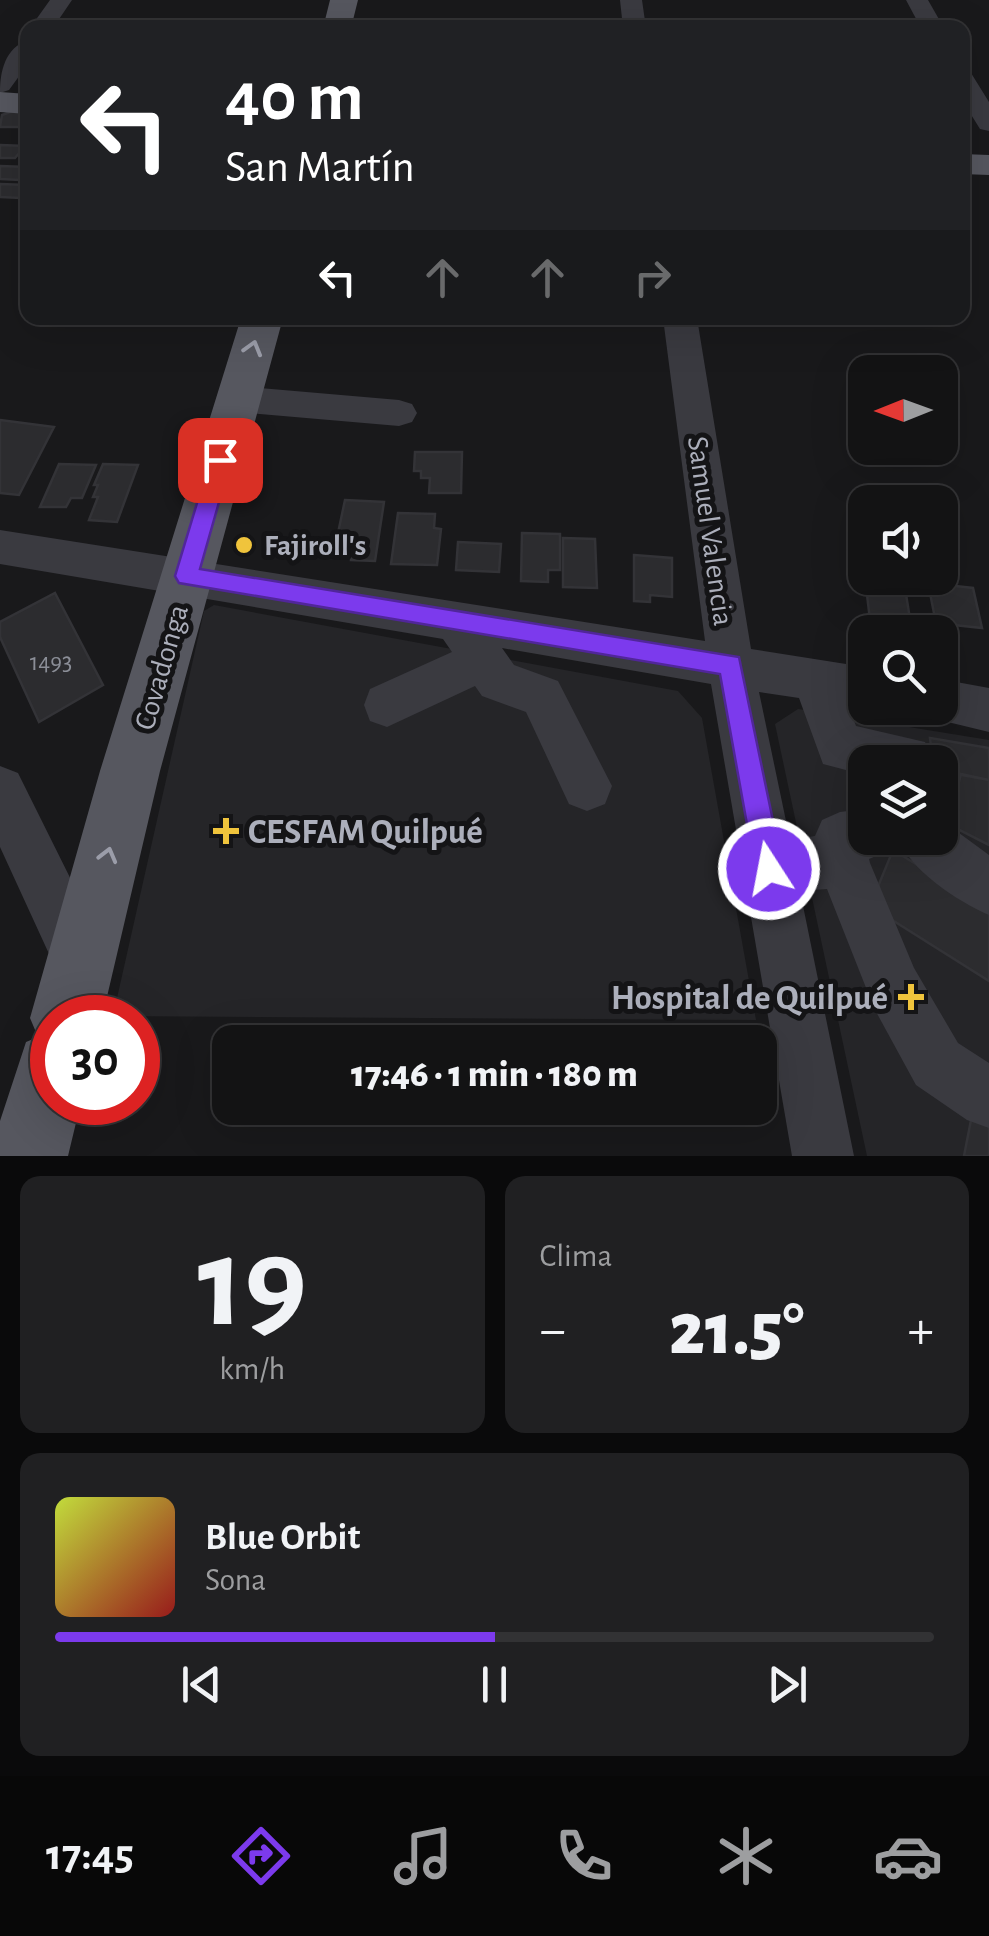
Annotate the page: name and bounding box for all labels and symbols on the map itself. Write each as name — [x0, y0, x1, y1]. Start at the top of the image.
one-way arrow — [241, 340, 262, 357]
north arrow — [848, 355, 958, 465]
pin — [178, 418, 263, 503]
street label: Samuel Valencia — [682, 434, 738, 628]
place label: Fajiroll's — [264, 531, 366, 561]
marker: Fajiroll's — [233, 534, 255, 556]
street label: Covadonga — [130, 601, 194, 733]
house number: 1493 — [30, 650, 72, 675]
place label: CESFAM Quilpué — [248, 815, 483, 850]
position arrow — [717, 817, 821, 921]
marker: CESFAM Quilpué — [213, 818, 239, 844]
one-way arrow — [97, 847, 118, 865]
place label: Hospital de Quilpué — [611, 981, 888, 1016]
marker: Hospital de Quilpué — [898, 984, 924, 1010]
speed limit sign: 30 — [30, 995, 160, 1125]

